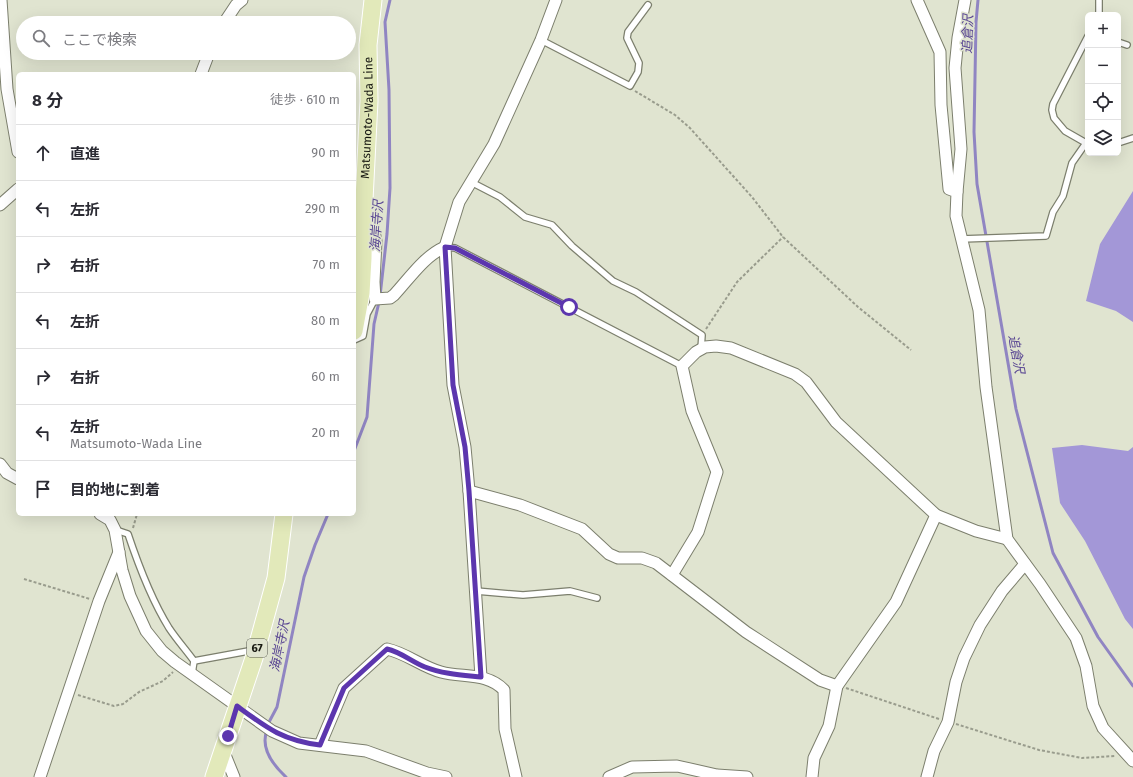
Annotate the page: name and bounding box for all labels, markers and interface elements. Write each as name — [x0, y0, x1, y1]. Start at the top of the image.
water label: 追倉沢 — [959, 12, 976, 54]
map controls — [1085, 12, 1121, 156]
button: + — [1085, 12, 1121, 48]
search box — [16, 16, 356, 60]
icon: search — [30, 27, 52, 49]
text: ここで検索 — [62, 31, 137, 49]
button: − — [1085, 48, 1121, 84]
street label: Matsumoto-Wada Line — [358, 57, 376, 179]
button: locate — [1085, 84, 1121, 120]
text: 8 分 — [32, 90, 63, 111]
text: 徒歩 · 610 m — [270, 92, 340, 107]
button: layers — [1085, 120, 1121, 156]
icon: ahead — [32, 142, 54, 164]
text: 直進 — [70, 145, 100, 163]
text: 90 m — [311, 145, 340, 160]
icon: left — [32, 198, 54, 220]
water label: 海岸寺沢 — [367, 198, 386, 253]
text: 左折 — [70, 201, 100, 219]
text: 290 m — [305, 201, 340, 216]
icon: right — [32, 254, 54, 276]
text: 右折 — [70, 257, 100, 275]
text: 70 m — [313, 257, 340, 272]
route start — [560, 298, 578, 316]
icon: left — [32, 310, 54, 332]
text: 左折 — [70, 313, 100, 331]
text: 80 m — [311, 313, 340, 328]
water label: 追倉沢 — [1006, 334, 1028, 377]
icon: right — [32, 366, 54, 388]
text: 右折 — [70, 369, 100, 387]
text: 60 m — [311, 369, 340, 384]
text: 左折 — [70, 418, 100, 436]
icon: left — [32, 422, 54, 444]
text: 20 m — [312, 425, 340, 440]
text: Matsumoto-Wada Line — [70, 436, 202, 451]
icon: arrive — [32, 478, 54, 500]
text: 目的地に到着 — [70, 481, 160, 499]
water label: 海岸寺沢 — [267, 617, 293, 673]
road number: 67 — [247, 639, 267, 657]
route end — [219, 727, 237, 745]

